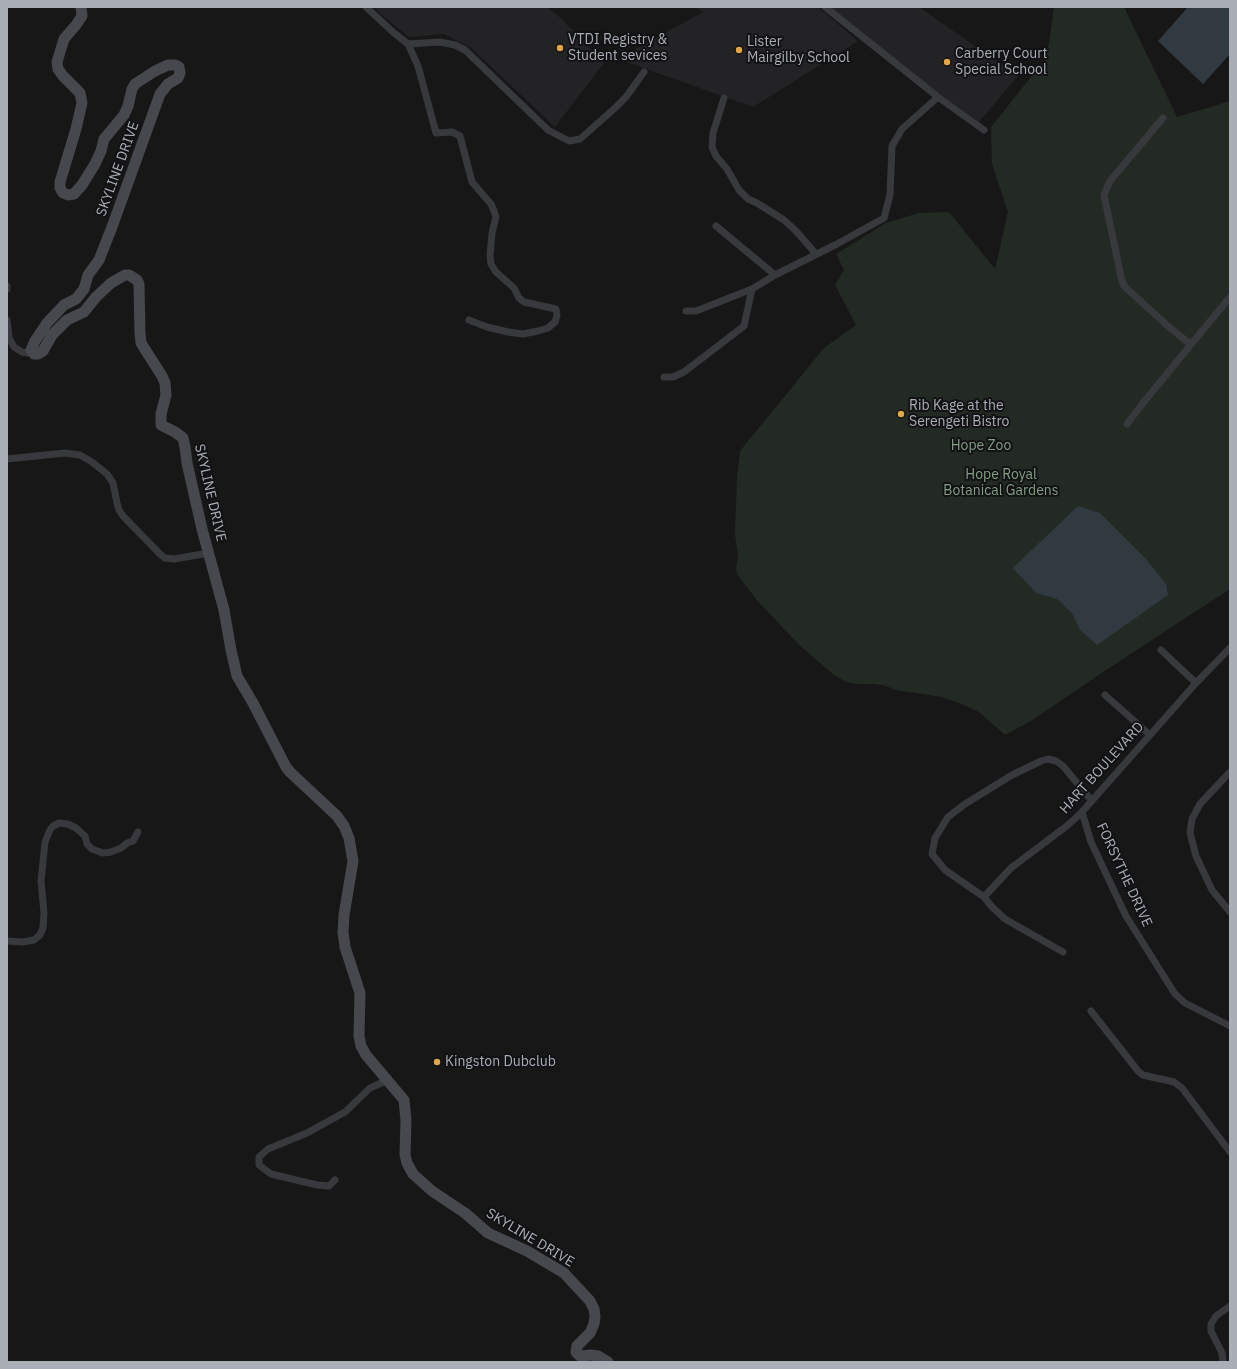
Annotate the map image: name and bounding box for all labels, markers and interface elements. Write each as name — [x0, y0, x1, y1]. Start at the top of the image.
place label: VTDI Registry & Student sevices — [568, 32, 667, 64]
place label: Lister Mairgilby School — [747, 34, 850, 66]
marker: VTDI Registry & Student sevices — [555, 43, 565, 53]
marker: Lister Mairgilby School — [734, 45, 744, 55]
place label: Carberry Court Special School — [955, 46, 1047, 78]
marker: Carberry Court Special School — [942, 57, 952, 67]
street label: SKYLINE DRIVE — [93, 119, 143, 219]
place label: Rib Kage at the Serengeti Bistro — [909, 398, 1009, 430]
marker: Rib Kage at the Serengeti Bistro — [896, 409, 906, 419]
park label: Hope Zoo — [951, 438, 1011, 454]
street label: SKYLINE DRIVE — [191, 443, 229, 543]
park label: Hope Royal Botanical Gardens — [943, 467, 1059, 500]
street label: HART BOULEVARD — [1056, 719, 1148, 817]
street label: FORSYTHE DRIVE — [1093, 820, 1155, 930]
place label: Kingston Dubclub — [445, 1054, 556, 1070]
marker: Kingston Dubclub — [432, 1057, 442, 1067]
street label: SKYLINE DRIVE — [483, 1205, 577, 1271]

